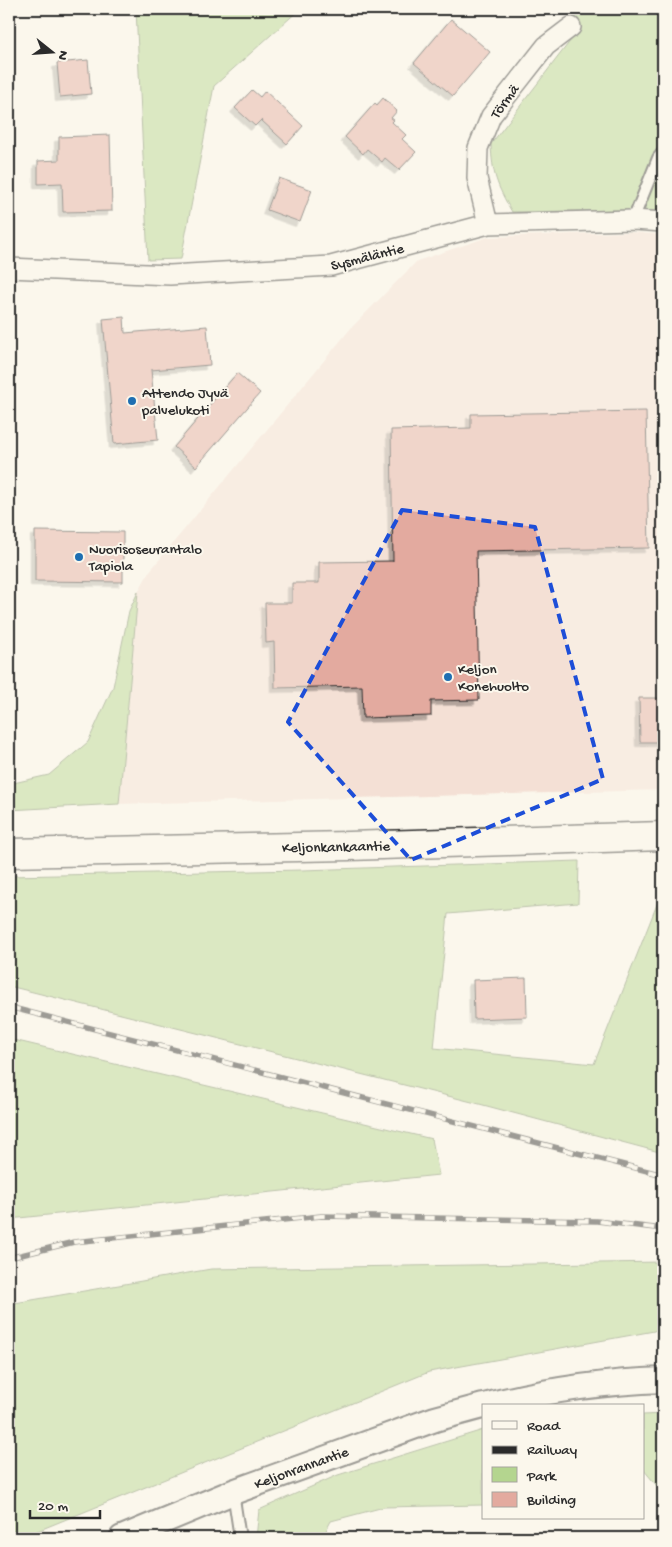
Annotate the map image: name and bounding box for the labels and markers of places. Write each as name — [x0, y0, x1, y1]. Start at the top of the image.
place label: Attendo Jyvä palvelukoti — [141, 385, 229, 420]
marker: Attendo Jyvä palvelukoti — [126, 395, 138, 407]
place label: Nuorisoseurantalo Tapiola — [88, 541, 202, 576]
marker: Nuorisoseurantalo Tapiola — [73, 551, 85, 563]
place label: Keljon Konehuolto — [458, 661, 529, 696]
marker: Keljon Konehuolto — [442, 671, 454, 683]

